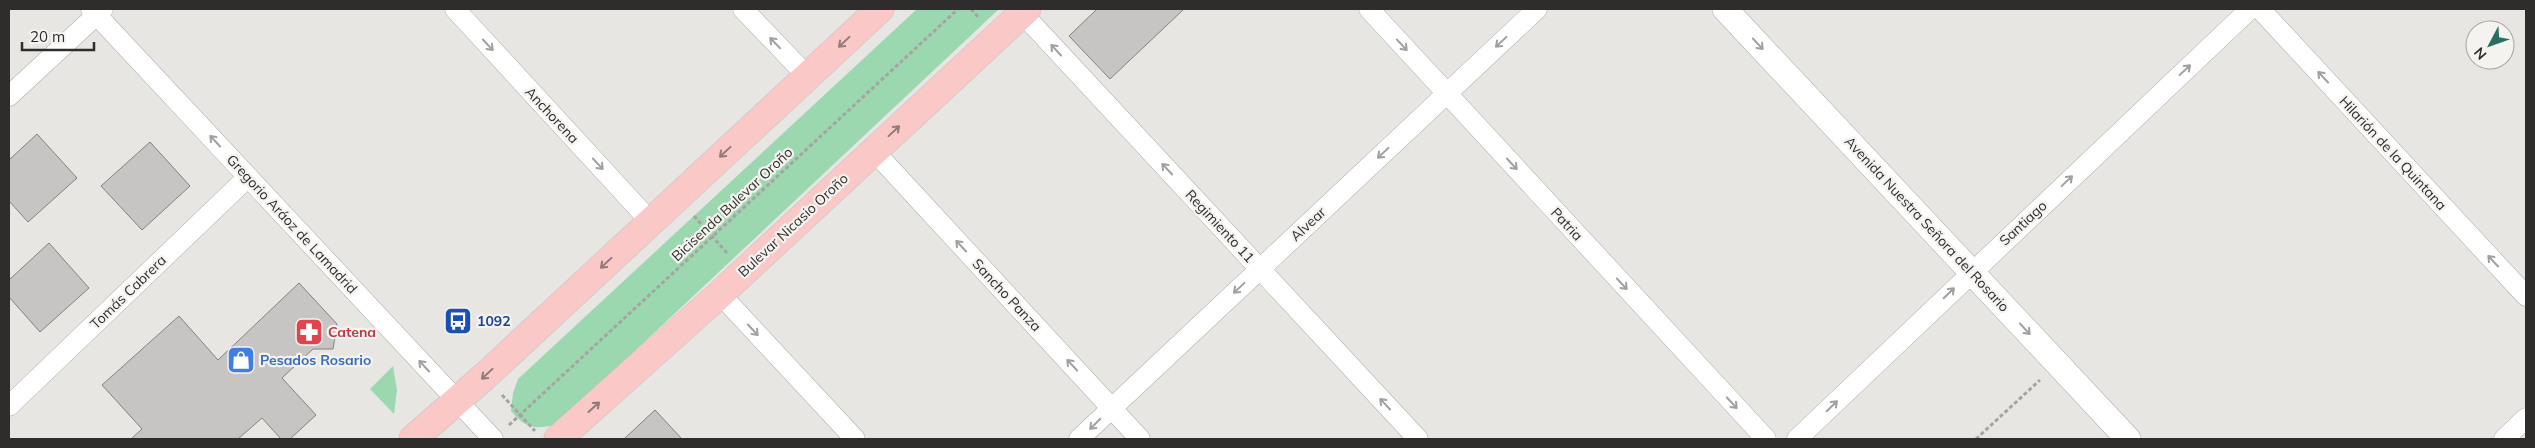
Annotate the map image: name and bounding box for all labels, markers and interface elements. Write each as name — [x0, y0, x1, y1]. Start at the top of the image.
scale bar — [22, 20, 95, 52]
north arrow — [2465, 20, 2515, 70]
text: 20 m — [30, 27, 65, 46]
one-way arrow — [769, 36, 781, 49]
one-way arrow — [838, 36, 850, 48]
one-way arrow — [1495, 36, 1508, 48]
one-way arrow — [482, 38, 494, 51]
one-way arrow — [1396, 38, 1408, 51]
one-way arrow — [1752, 38, 1764, 51]
one-way arrow — [1050, 44, 1062, 57]
text: N — [2470, 44, 2490, 63]
one-way arrow — [2179, 64, 2192, 76]
one-way arrow — [2317, 71, 2329, 84]
street label: Anchorena — [521, 83, 583, 147]
street label: Hilarión de la Quintana — [2335, 92, 2451, 214]
one-way arrow — [887, 125, 900, 137]
street label: Avenida Nuestra Señora del Rosario — [1841, 132, 2013, 316]
one-way arrow — [209, 135, 221, 148]
street label: Bicisenda Bulevar Oroño — [668, 143, 796, 265]
one-way arrow — [718, 146, 731, 158]
one-way arrow — [1376, 147, 1389, 159]
street label: Gregorio Aráoz de Lamadrid — [223, 151, 361, 297]
one-way arrow — [592, 158, 604, 171]
one-way arrow — [1506, 158, 1518, 171]
one-way arrow — [1161, 163, 1173, 176]
street label: Bulevar Nicasio Oroño — [734, 169, 852, 281]
one-way arrow — [2061, 175, 2073, 187]
street label: Regimiento 11 — [1181, 186, 1259, 266]
street label: Santiago — [1996, 197, 2050, 249]
street label: Alvear — [1286, 202, 1330, 245]
street label: Patria — [1547, 204, 1587, 244]
one-way arrow — [955, 239, 967, 252]
street label: Tomás Cabrera — [86, 251, 170, 333]
one-way arrow — [2487, 254, 2499, 267]
street label: Sancho Panza — [969, 255, 1045, 335]
one-way arrow — [599, 257, 612, 269]
one-way arrow — [1616, 277, 1628, 290]
one-way arrow — [1232, 282, 1245, 294]
one-way arrow — [1943, 287, 1955, 299]
bus stop icon: 1092 — [443, 306, 473, 336]
place label: 1092 — [477, 312, 511, 330]
pharmacy icon: Catena — [294, 317, 324, 347]
place label: Catena — [328, 323, 376, 341]
one-way arrow — [747, 323, 759, 336]
one-way arrow — [2019, 323, 2031, 335]
shop icon: Pesados Rosario — [226, 345, 256, 375]
place label: Pesados Rosario — [260, 351, 371, 369]
one-way arrow — [418, 359, 430, 372]
one-way arrow — [1066, 359, 1078, 371]
one-way arrow — [481, 368, 494, 380]
one-way arrow — [1379, 397, 1391, 410]
one-way arrow — [1726, 397, 1738, 409]
one-way arrow — [1826, 399, 1838, 412]
one-way arrow — [587, 402, 600, 413]
one-way arrow — [1089, 417, 1101, 430]

